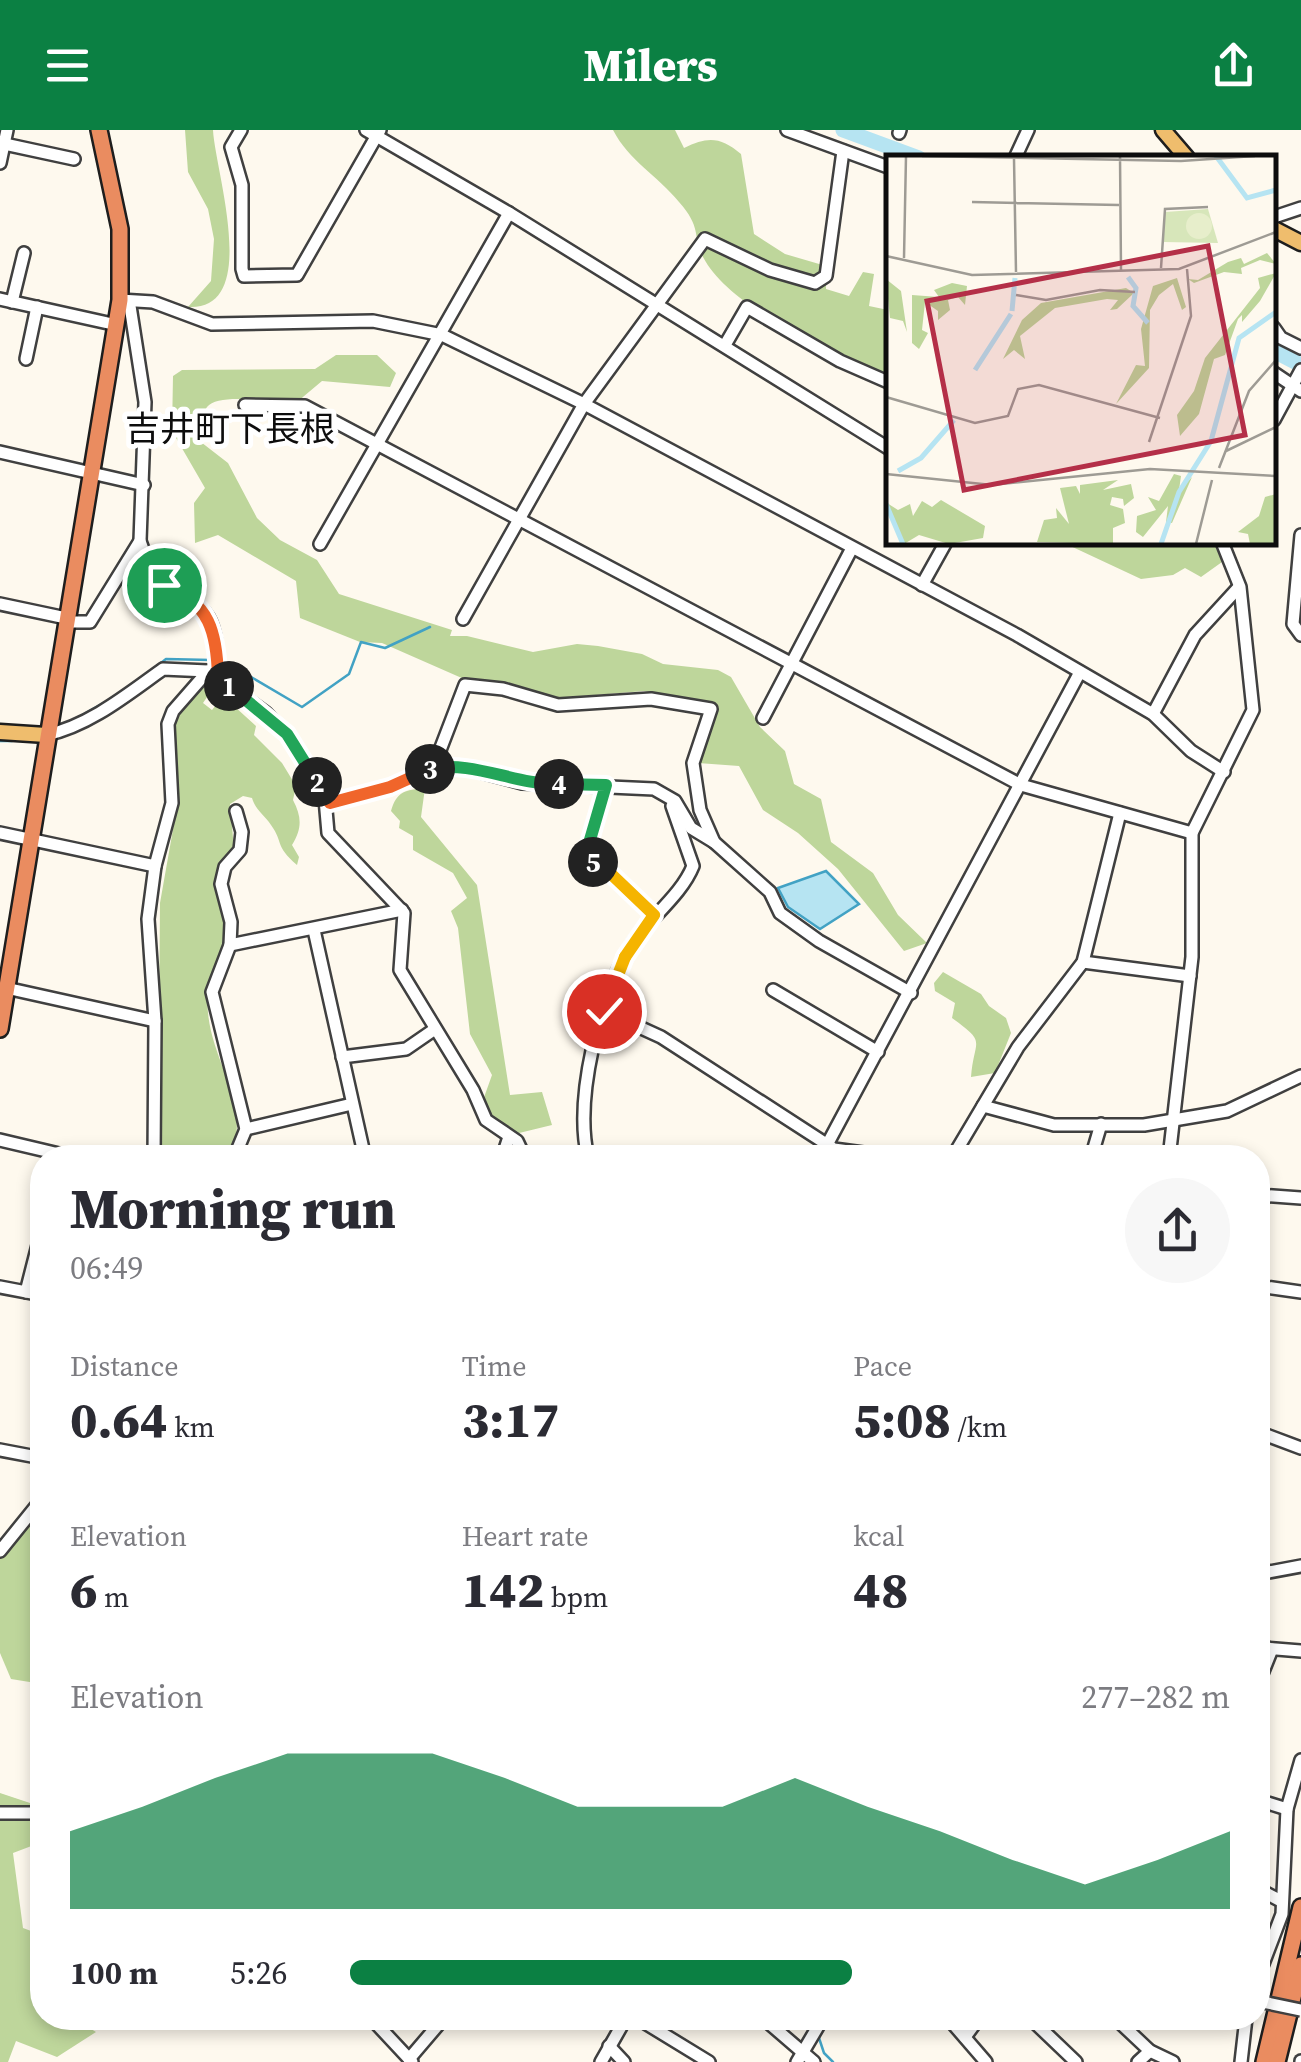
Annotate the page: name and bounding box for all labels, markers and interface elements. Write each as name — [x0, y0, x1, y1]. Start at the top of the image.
text: Milers — [583, 34, 718, 96]
icon: menu — [40, 38, 95, 93]
icon: share — [1206, 38, 1261, 93]
inset map — [886, 155, 1276, 545]
district label: 吉井町下長根 — [125, 405, 335, 453]
pin — [122, 543, 207, 628]
icon: arrive — [137, 558, 192, 613]
pin: 1 — [204, 661, 254, 711]
text: 1 — [221, 667, 237, 705]
pin: 3 — [405, 744, 455, 794]
text: 3 — [422, 750, 438, 788]
pin: 2 — [292, 757, 342, 807]
pin: 4 — [534, 759, 584, 809]
text: 2 — [309, 763, 325, 801]
text: 4 — [551, 765, 567, 803]
pin: 5 — [568, 837, 618, 887]
text: 5 — [585, 843, 601, 881]
pin — [562, 969, 647, 1054]
icon: check — [577, 984, 632, 1039]
text: Morning run — [70, 1171, 396, 1246]
button: share — [1125, 1178, 1230, 1283]
text: 06:49 — [70, 1246, 144, 1290]
text: Distance — [70, 1347, 179, 1385]
text: Time — [462, 1347, 526, 1385]
text: Pace — [853, 1347, 912, 1385]
text: 0.64 — [70, 1385, 168, 1454]
text: 3:17 — [462, 1385, 559, 1454]
text: 5:08 — [853, 1385, 951, 1454]
text: km — [168, 1408, 215, 1446]
text: /km — [951, 1408, 1007, 1446]
text: Elevation — [70, 1517, 187, 1555]
text: Heart rate — [462, 1517, 588, 1555]
text: kcal — [853, 1517, 904, 1555]
text: 6 — [70, 1555, 98, 1624]
text: 142 — [462, 1555, 544, 1624]
text: 48 — [853, 1555, 908, 1624]
text: m — [98, 1578, 129, 1616]
text: bpm — [544, 1578, 608, 1616]
text: Elevation — [70, 1675, 204, 1719]
text: 277–282 m — [1081, 1675, 1230, 1719]
text: 100 m — [70, 1951, 158, 1995]
text: 5:26 — [230, 1951, 288, 1995]

